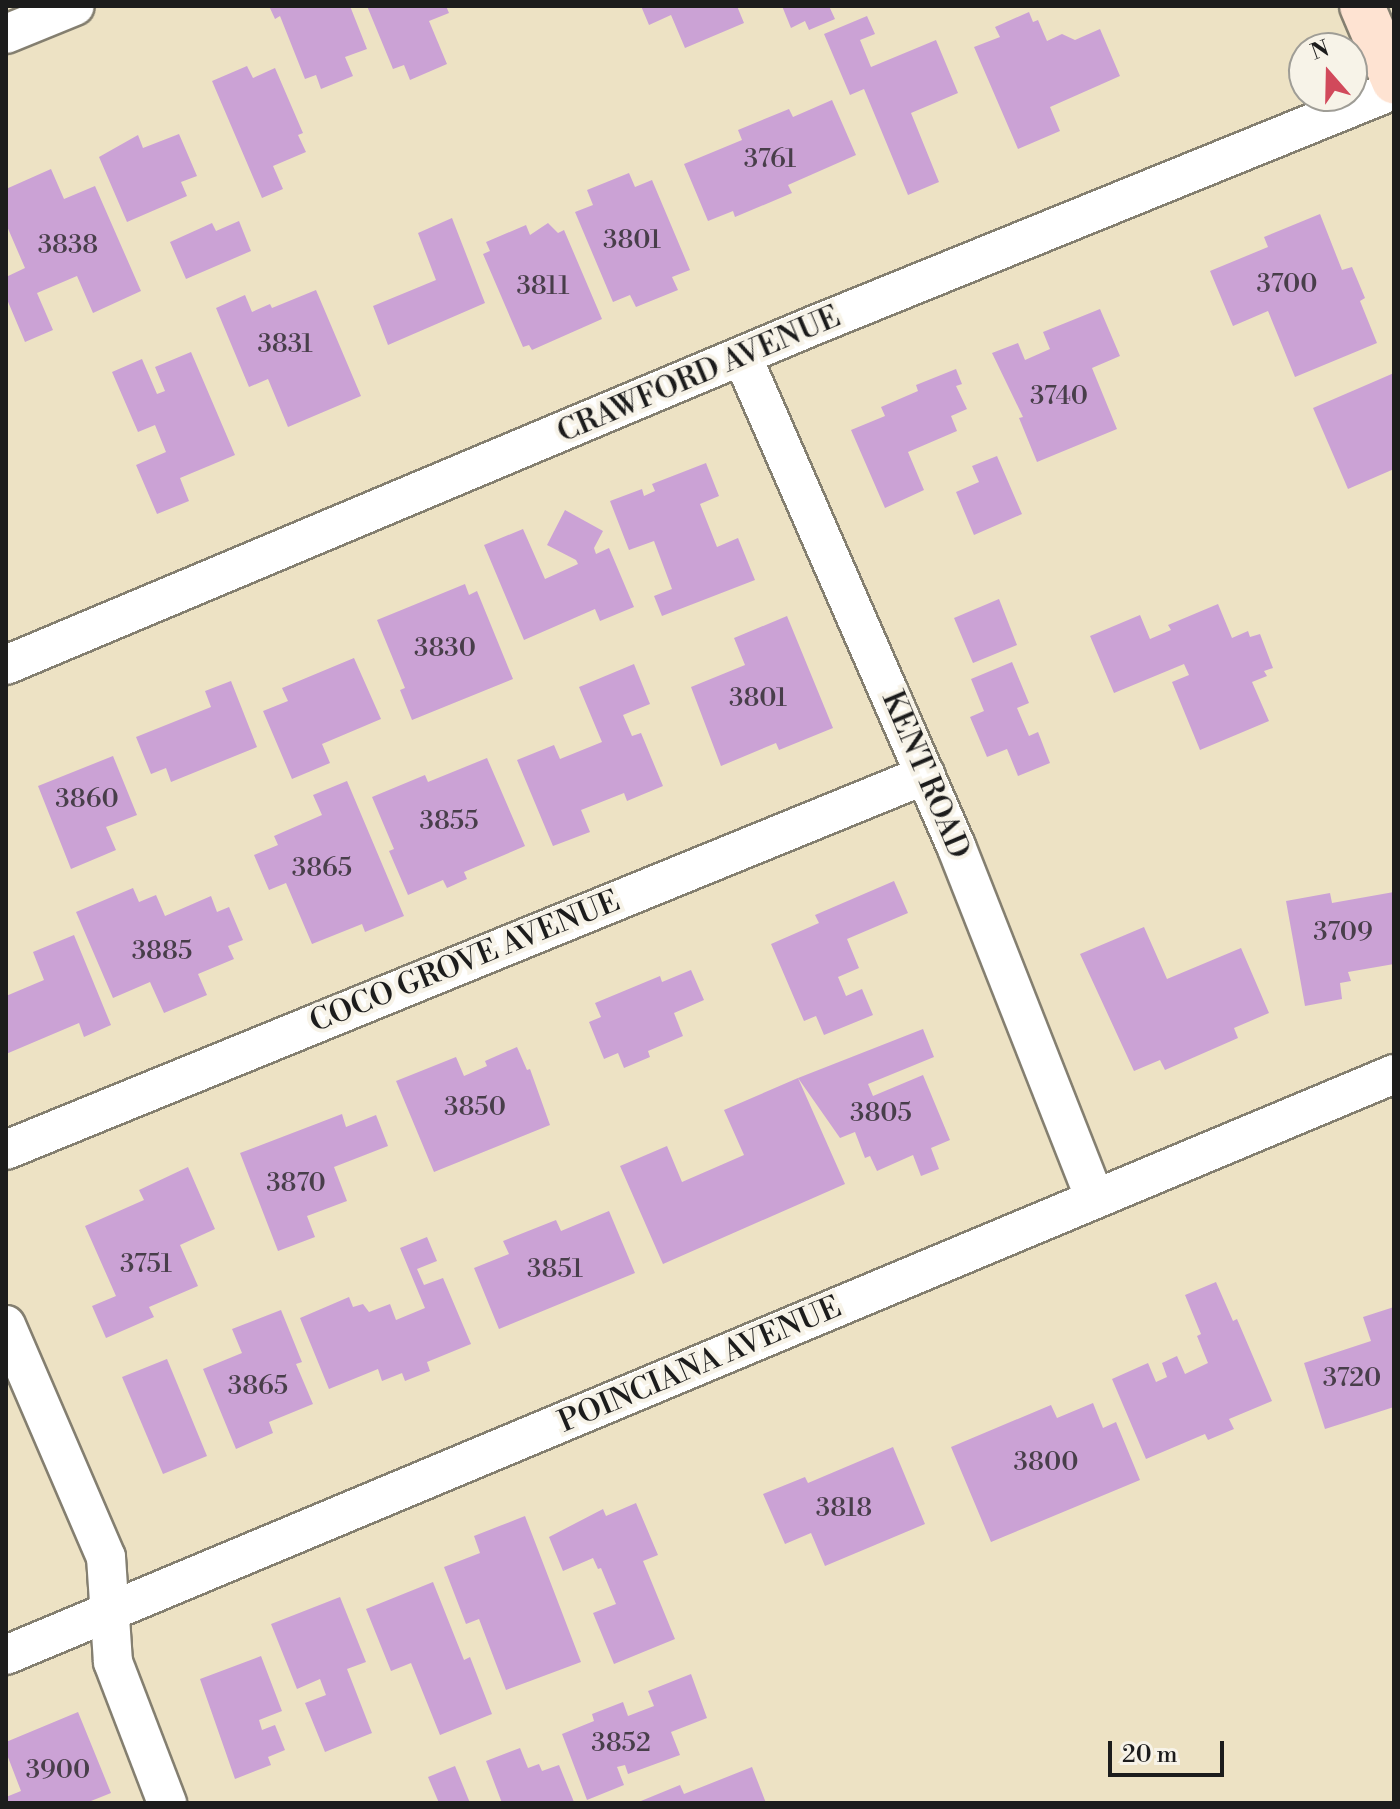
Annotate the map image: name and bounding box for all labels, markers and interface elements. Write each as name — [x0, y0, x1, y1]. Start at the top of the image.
north arrow — [1288, 32, 1368, 112]
text: N — [1308, 35, 1333, 67]
house number: 3761 — [744, 144, 796, 176]
house number: 3801 — [603, 225, 661, 257]
house number: 3838 — [38, 230, 98, 262]
house number: 3700 — [1257, 269, 1317, 301]
house number: 3811 — [516, 271, 570, 303]
street label: CRAWFORD AVENUE — [552, 299, 846, 451]
house number: 3831 — [257, 329, 313, 361]
house number: 3740 — [1030, 381, 1088, 413]
house number: 3830 — [414, 633, 476, 665]
house number: 3801 — [729, 683, 787, 715]
street label: KENT ROAD — [874, 686, 976, 864]
house number: 3860 — [55, 784, 119, 816]
house number: 3855 — [420, 806, 478, 838]
house number: 3865 — [292, 853, 352, 885]
street label: COCO GROVE AVENUE — [305, 883, 625, 1041]
house number: 3709 — [1313, 917, 1373, 949]
house number: 3885 — [132, 936, 192, 968]
house number: 3850 — [444, 1092, 506, 1124]
house number: 3805 — [850, 1098, 912, 1130]
house number: 3870 — [266, 1168, 326, 1200]
house number: 3751 — [120, 1249, 172, 1281]
house number: 3851 — [527, 1254, 583, 1286]
street label: POINCIANA AVENUE — [553, 1289, 847, 1441]
house number: 3720 — [1323, 1363, 1381, 1395]
house number: 3865 — [228, 1371, 288, 1403]
house number: 3800 — [1014, 1447, 1078, 1479]
house number: 3818 — [816, 1493, 872, 1525]
scale bar — [1112, 1725, 1228, 1775]
house number: 3852 — [591, 1728, 651, 1760]
text: 20 m — [1122, 1740, 1178, 1770]
house number: 3900 — [26, 1755, 90, 1787]

